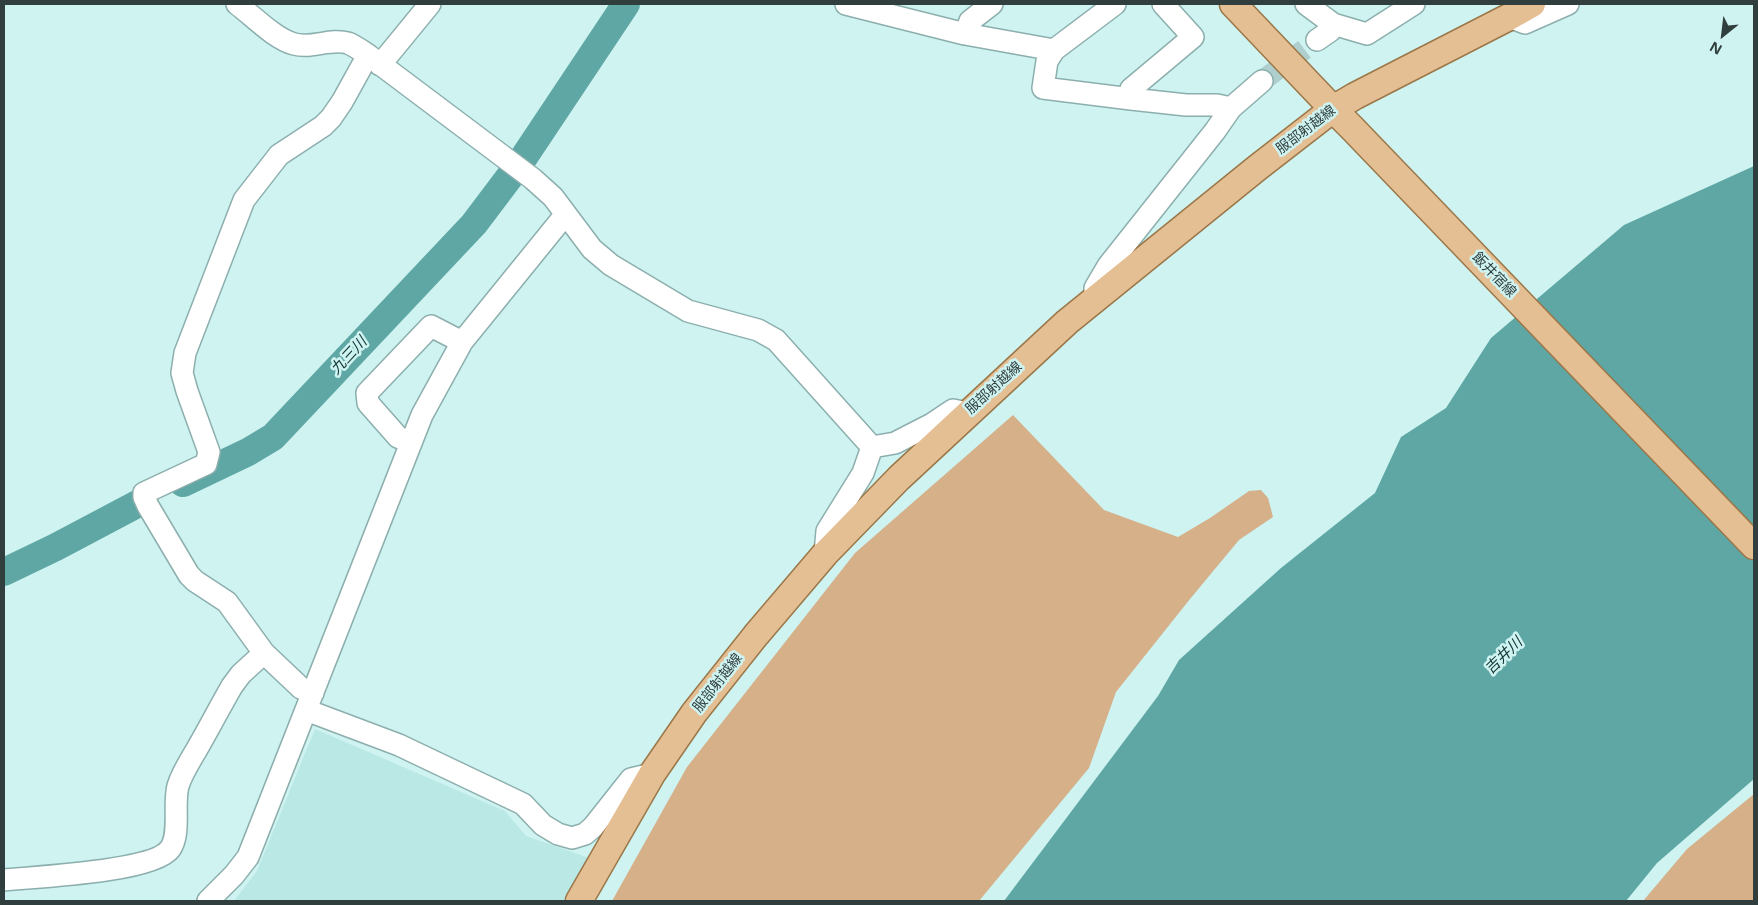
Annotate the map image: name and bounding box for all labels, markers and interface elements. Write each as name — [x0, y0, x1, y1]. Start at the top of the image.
north arrow — [1698, 10, 1748, 60]
text: N — [1706, 37, 1725, 60]
street label: 服部射越線 — [1273, 102, 1339, 158]
street label: 飯井宿線 — [1469, 249, 1519, 301]
water label: 九三川 — [327, 333, 371, 379]
street label: 服部射越線 — [962, 358, 1026, 418]
water label: 吉井川 — [1482, 634, 1526, 678]
street label: 服部射越線 — [690, 650, 746, 716]

